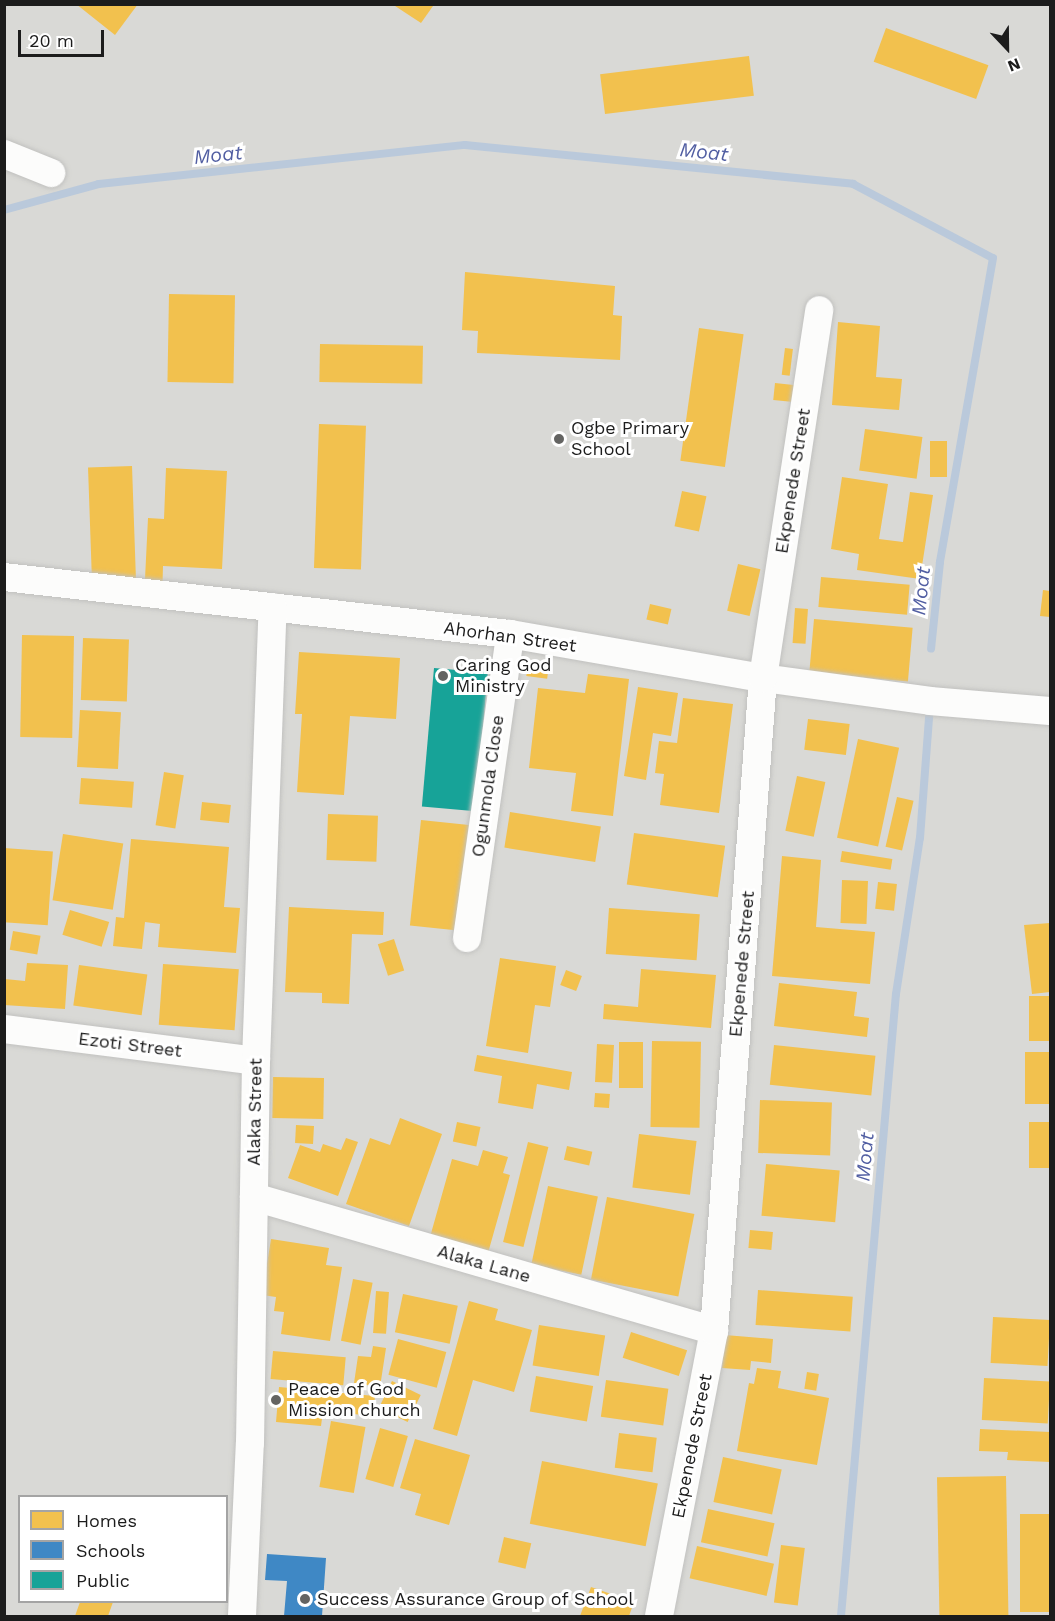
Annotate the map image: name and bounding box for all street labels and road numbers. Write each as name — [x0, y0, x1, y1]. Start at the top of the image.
street label: Ekpenede Street — [771, 407, 815, 555]
street label: Ahorhan Street — [442, 617, 578, 657]
street label: Ogunmola Close — [467, 713, 509, 859]
street label: Ekpenede Street — [725, 890, 759, 1038]
street label: Ezoti Street — [77, 1028, 183, 1062]
street label: Alaka Street — [243, 1058, 267, 1166]
street label: Alaka Lane — [435, 1240, 533, 1288]
street label: Ekpenede Street — [667, 1372, 717, 1520]

